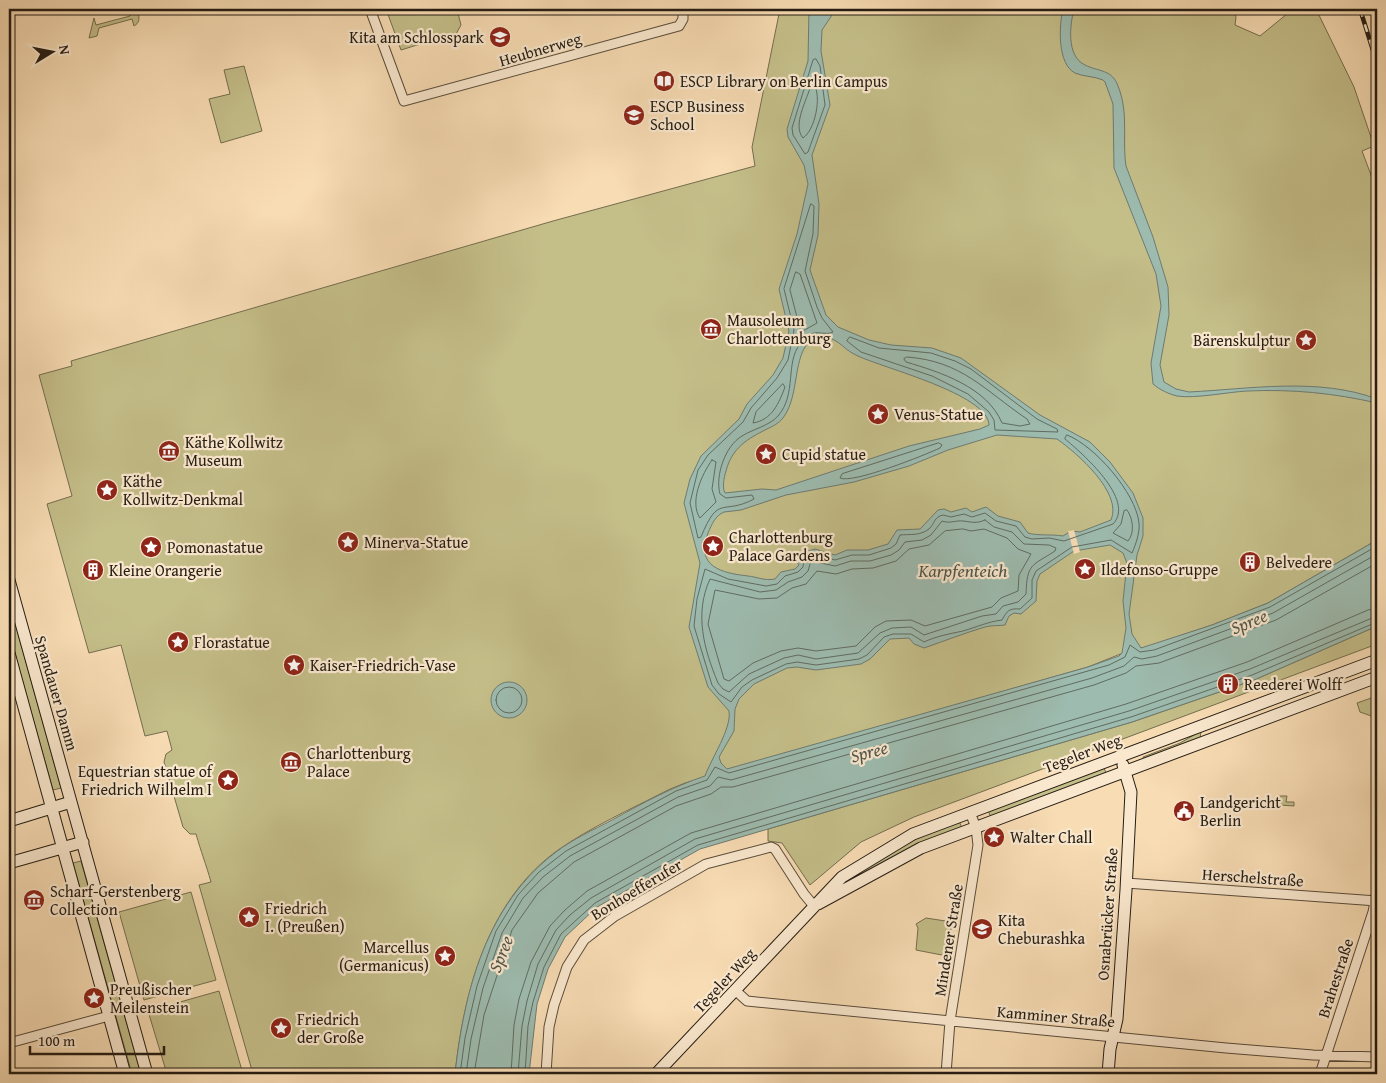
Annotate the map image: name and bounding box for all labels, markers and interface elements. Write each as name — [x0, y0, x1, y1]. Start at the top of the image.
place label: Kita am Schlosspark — [349, 25, 485, 49]
school or university icon: Kita am Schlosspark — [488, 25, 512, 49]
street label: Heubnerweg — [496, 26, 584, 72]
north arrow — [28, 28, 78, 78]
text: N — [54, 43, 76, 57]
library icon: ESCP Library on Berlin Campus — [652, 69, 676, 93]
place label: ESCP Library on Berlin Campus — [680, 69, 888, 93]
place label: ESCP Business School — [650, 94, 745, 136]
school or university icon: ESCP Business School — [622, 103, 646, 127]
place label: Mausoleum Charlottenburg — [727, 308, 831, 350]
museum icon: Mausoleum Charlottenburg — [699, 317, 723, 341]
place label: Bärenskulptur — [1193, 328, 1290, 352]
place icon: Bärenskulptur — [1294, 328, 1318, 352]
place icon: Venus-Statue — [866, 402, 890, 426]
place label: Venus-Statue — [894, 402, 983, 426]
place label: Käthe Kollwitz Museum — [185, 430, 283, 472]
museum icon: Käthe Kollwitz Museum — [157, 439, 181, 463]
place icon: Cupid statue — [754, 442, 778, 466]
place label: Cupid statue — [782, 442, 866, 466]
place label: Käthe Kollwitz-Denkmal — [123, 469, 244, 511]
place icon: Käthe Kollwitz-Denkmal — [95, 478, 119, 502]
place label: Charlottenburg Palace Gardens — [729, 525, 833, 567]
place icon: Minerva-Statue — [336, 530, 360, 554]
place label: Minerva-Statue — [364, 530, 468, 554]
place icon: Charlottenburg Palace Gardens — [701, 534, 725, 558]
place icon: Pomonastatue — [139, 535, 163, 559]
place label: Pomonastatue — [167, 535, 263, 559]
building icon: Belvedere — [1238, 550, 1262, 574]
place label: Belvedere — [1266, 550, 1332, 574]
water label: Karpfenteich — [918, 557, 1007, 584]
place icon: Ildefonso-Gruppe — [1073, 557, 1097, 581]
place label: Ildefonso-Gruppe — [1101, 557, 1218, 581]
building icon: Kleine Orangerie — [81, 558, 105, 582]
place label: Kleine Orangerie — [109, 558, 222, 582]
water label: Spree — [1226, 602, 1271, 641]
place icon: Florastatue — [166, 630, 190, 654]
place label: Florastatue — [194, 630, 270, 654]
street label: Spandauer Damm — [29, 633, 85, 753]
place icon: Kaiser-Friedrich-Vase — [282, 653, 306, 677]
place label: Kaiser-Friedrich-Vase — [310, 653, 456, 677]
building icon: Reederei Wolff — [1216, 672, 1240, 696]
place label: Reederei Wolff — [1244, 672, 1344, 696]
street label: Tegeler Weg — [1039, 727, 1125, 779]
water label: Spree — [847, 734, 891, 769]
place label: Charlottenburg Palace — [307, 741, 411, 783]
museum icon: Charlottenburg Palace — [279, 750, 303, 774]
place label: Equestrian statue of Friedrich Wilhelm I — [78, 759, 214, 801]
place icon: Equestrian statue of Friedrich Wilhelm I — [216, 768, 240, 792]
place label: Landgericht Berlin — [1200, 790, 1281, 832]
public building icon: Landgericht Berlin — [1172, 799, 1196, 823]
place icon: Walter Chall — [982, 825, 1006, 849]
place label: Walter Chall — [1010, 825, 1093, 849]
street label: Osnabrücker Straße — [1090, 847, 1124, 981]
street label: Bonhoefferufer — [586, 852, 687, 926]
street label: Herschelstraße — [1201, 861, 1305, 893]
place label: Scharf-Gerstenberg Collection — [50, 879, 181, 921]
street label: Mindener Straße — [927, 882, 969, 998]
museum icon: Scharf-Gerstenberg Collection — [22, 888, 46, 912]
place label: Friedrich I. (Preußen) — [265, 896, 345, 938]
place icon: Friedrich I. (Preußen) — [237, 905, 261, 929]
place label: Kita Cheburashka — [998, 908, 1086, 950]
school or university icon: Kita Cheburashka — [970, 917, 994, 941]
water label: Spree — [481, 931, 520, 976]
place label: Marcellus (Germanicus) — [339, 935, 429, 977]
street label: Brahestraße — [1311, 935, 1359, 1021]
street label: Tegeler Weg — [687, 942, 761, 1018]
place icon: Marcellus (Germanicus) — [433, 944, 457, 968]
place label: Preußischer Meilenstein — [110, 977, 192, 1019]
place icon: Preußischer Meilenstein — [82, 986, 106, 1010]
street label: Kamminer Straße — [996, 999, 1116, 1033]
place label: Friedrich der Große — [297, 1007, 364, 1049]
place icon: Friedrich der Große — [269, 1016, 293, 1040]
scale bar — [30, 1023, 164, 1055]
text: 100 m — [38, 1030, 76, 1051]

